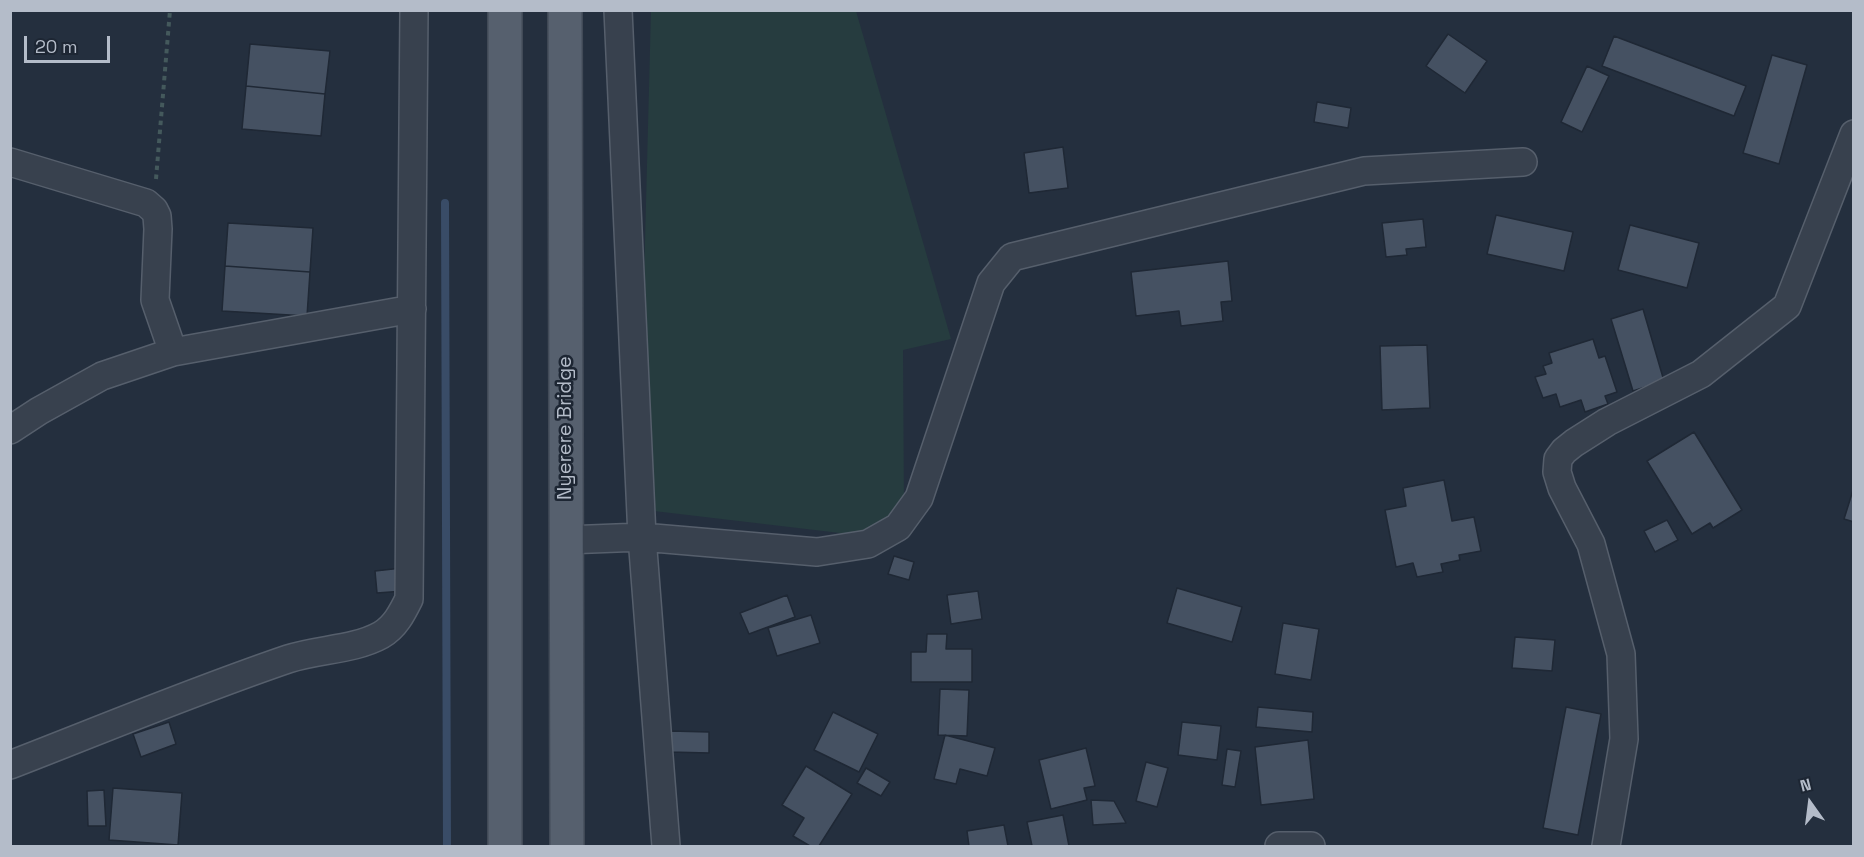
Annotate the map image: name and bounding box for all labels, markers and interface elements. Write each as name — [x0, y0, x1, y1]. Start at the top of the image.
scale bar — [27, 24, 112, 62]
text: 20 m — [35, 35, 78, 58]
street label: Nyerere Bridge — [554, 356, 578, 500]
north arrow — [1780, 773, 1840, 833]
text: N — [1798, 774, 1813, 797]

